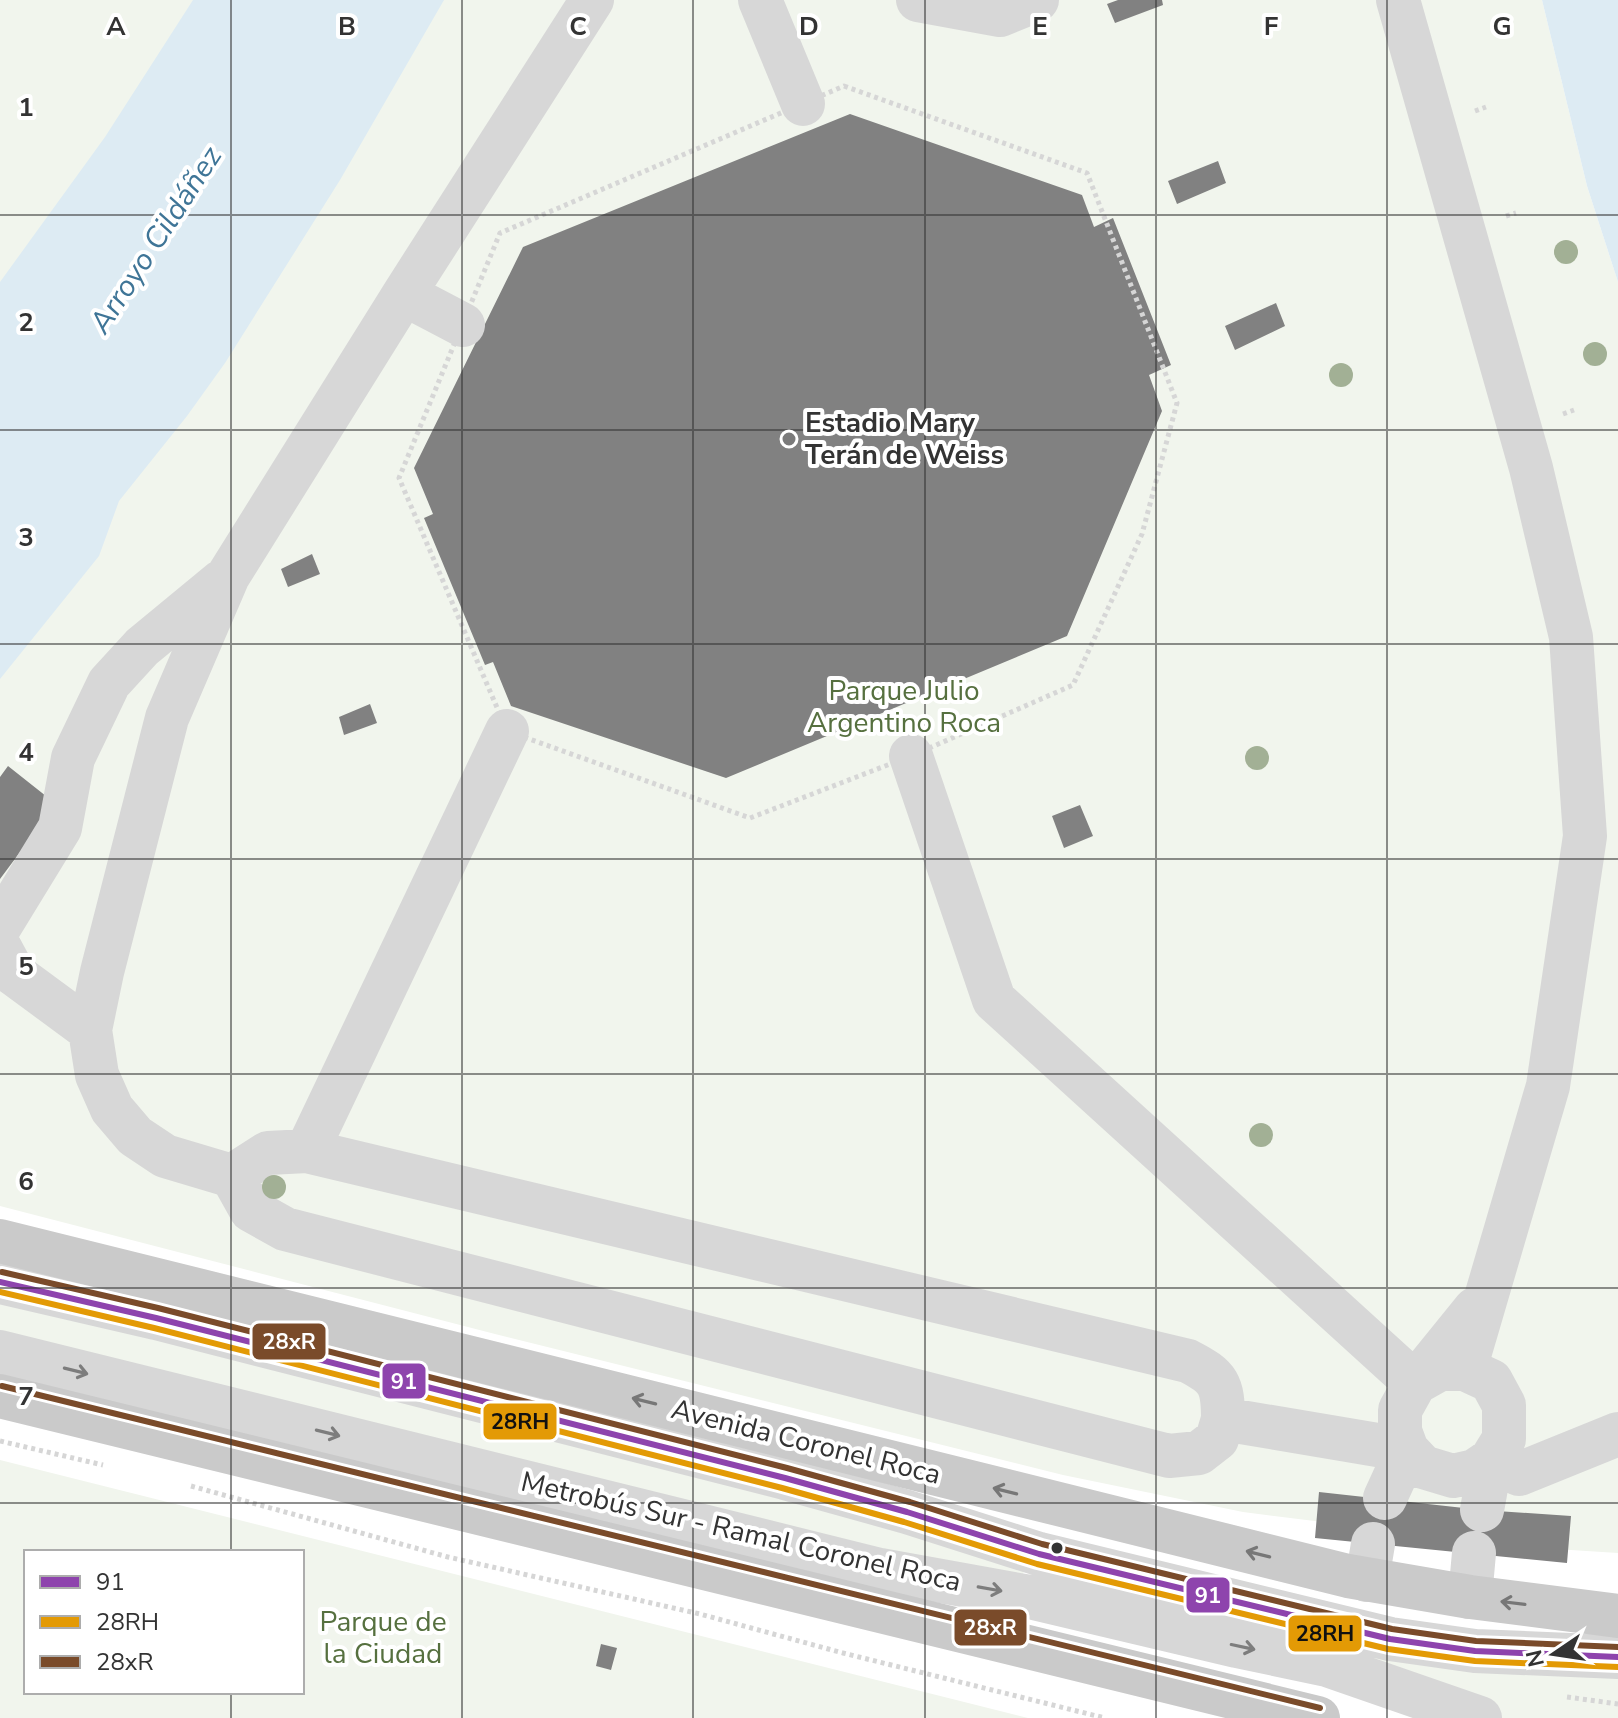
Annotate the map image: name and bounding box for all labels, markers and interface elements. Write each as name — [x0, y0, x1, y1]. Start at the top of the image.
text: A — [106, 9, 126, 44]
text: B — [338, 9, 356, 44]
text: C — [569, 9, 587, 44]
text: D — [799, 9, 819, 44]
text: E — [1032, 9, 1048, 44]
text: F — [1264, 9, 1278, 44]
text: G — [1492, 9, 1512, 44]
text: 1 — [18, 90, 34, 125]
water label: Arroyo Cildáñez — [80, 138, 232, 342]
text: 2 — [18, 305, 34, 340]
place label: Estadio Mary Terán de Weiss — [805, 404, 1004, 474]
marker: Estadio Mary Terán de Weiss — [780, 430, 798, 448]
text: 3 — [18, 520, 34, 555]
park label: Parque Julio Argentino Roca — [807, 672, 1001, 742]
text: 4 — [18, 735, 34, 770]
text: 5 — [18, 949, 34, 984]
text: 6 — [18, 1164, 34, 1199]
line badge: 28xR — [251, 1322, 327, 1361]
text: 28xR — [262, 1327, 316, 1357]
line badge: 91 — [381, 1362, 427, 1400]
one-way arrow — [62, 1364, 88, 1379]
text: 91 — [391, 1367, 417, 1397]
text: 7 — [18, 1379, 34, 1414]
street label: Avenida Coronel Roca — [667, 1390, 945, 1494]
one-way arrow — [632, 1393, 658, 1408]
line badge: 28RH — [482, 1402, 558, 1441]
text: 28RH — [491, 1407, 549, 1437]
one-way arrow — [315, 1426, 341, 1441]
street label: Metrobús Sur - Ramal Coronel Roca — [517, 1463, 965, 1601]
one-way arrow — [993, 1483, 1019, 1498]
unlabelled marker — [1049, 1540, 1065, 1556]
one-way arrow — [1245, 1545, 1271, 1560]
legend — [24, 1550, 304, 1694]
text: 91 — [96, 1566, 125, 1598]
line badge: 91 — [1185, 1576, 1231, 1614]
text: 91 — [1195, 1581, 1221, 1611]
one-way arrow — [976, 1583, 1002, 1598]
one-way arrow — [1500, 1595, 1527, 1610]
park label: Parque de la Ciudad — [319, 1603, 447, 1673]
text: 28RH — [96, 1606, 159, 1638]
line badge: 28xR — [953, 1608, 1028, 1647]
text: 28xR — [963, 1613, 1017, 1643]
line badge: 28RH — [1287, 1614, 1363, 1653]
north arrow — [1514, 1614, 1594, 1694]
text: 28RH — [1296, 1619, 1354, 1649]
one-way arrow — [1230, 1640, 1255, 1655]
text: 28xR — [96, 1646, 153, 1678]
text: N — [1519, 1647, 1552, 1670]

